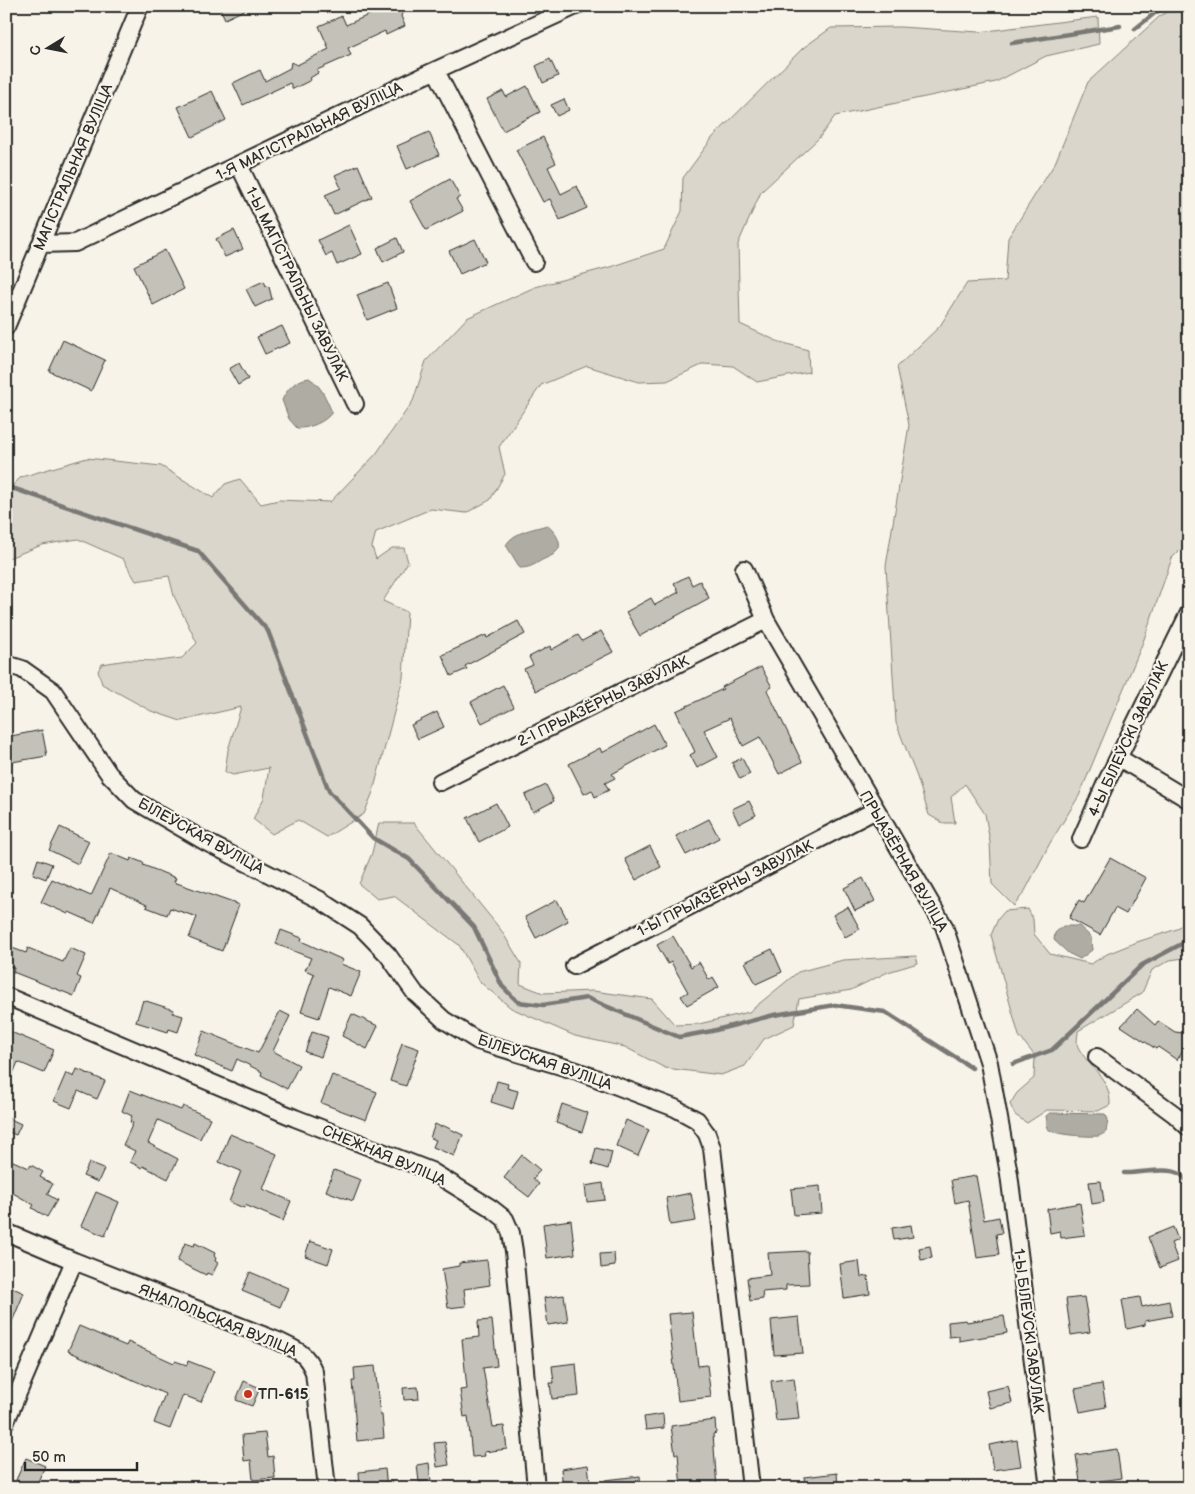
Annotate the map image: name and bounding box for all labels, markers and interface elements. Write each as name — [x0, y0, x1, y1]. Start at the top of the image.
north arrow — [22, 22, 72, 72]
text: С — [26, 44, 45, 56]
street label: 1-Я МАГІСТРАЛЬНАЯ ВУЛІЦА — [213, 78, 406, 185]
street label: МАГІСТРАЛЬНАЯ ВУЛІЦА — [30, 80, 118, 254]
street label: 1-Ы МАГІСТРАЛЬНЫ ЗАВУЛАК — [241, 184, 352, 385]
street label: 2-І ПРЫАЗЁРНЫ ЗАВУЛАК — [514, 651, 692, 751]
street label: 4-Ы БІЛЕЎСКІ ЗАВУЛАК — [1084, 658, 1173, 820]
street label: ПРЫАЗЁРНАЯ ВУЛІЦА — [855, 787, 952, 936]
street label: БІЛЕЎСКАЯ ВУЛІЦА — [135, 794, 268, 879]
street label: 1-Ы ПРЫАЗЁРНЫ ЗАВУЛАК — [634, 836, 817, 941]
street label: БІЛЕЎСКАЯ ВУЛІЦА — [475, 1031, 615, 1095]
street label: СНЕЖНАЯ ВУЛІЦА — [319, 1121, 449, 1190]
street label: 1-Ы БІЛЕЎСКІ ЗАВУЛАК — [1009, 1247, 1048, 1415]
street label: ЯНАПОЛЬСКАЯ ВУЛІЦА — [136, 1280, 301, 1361]
place label: ТП-615 — [258, 1385, 309, 1404]
marker: ТП-615 — [242, 1388, 254, 1400]
scale bar — [25, 1439, 138, 1471]
text: 50 m — [32, 1448, 66, 1467]

